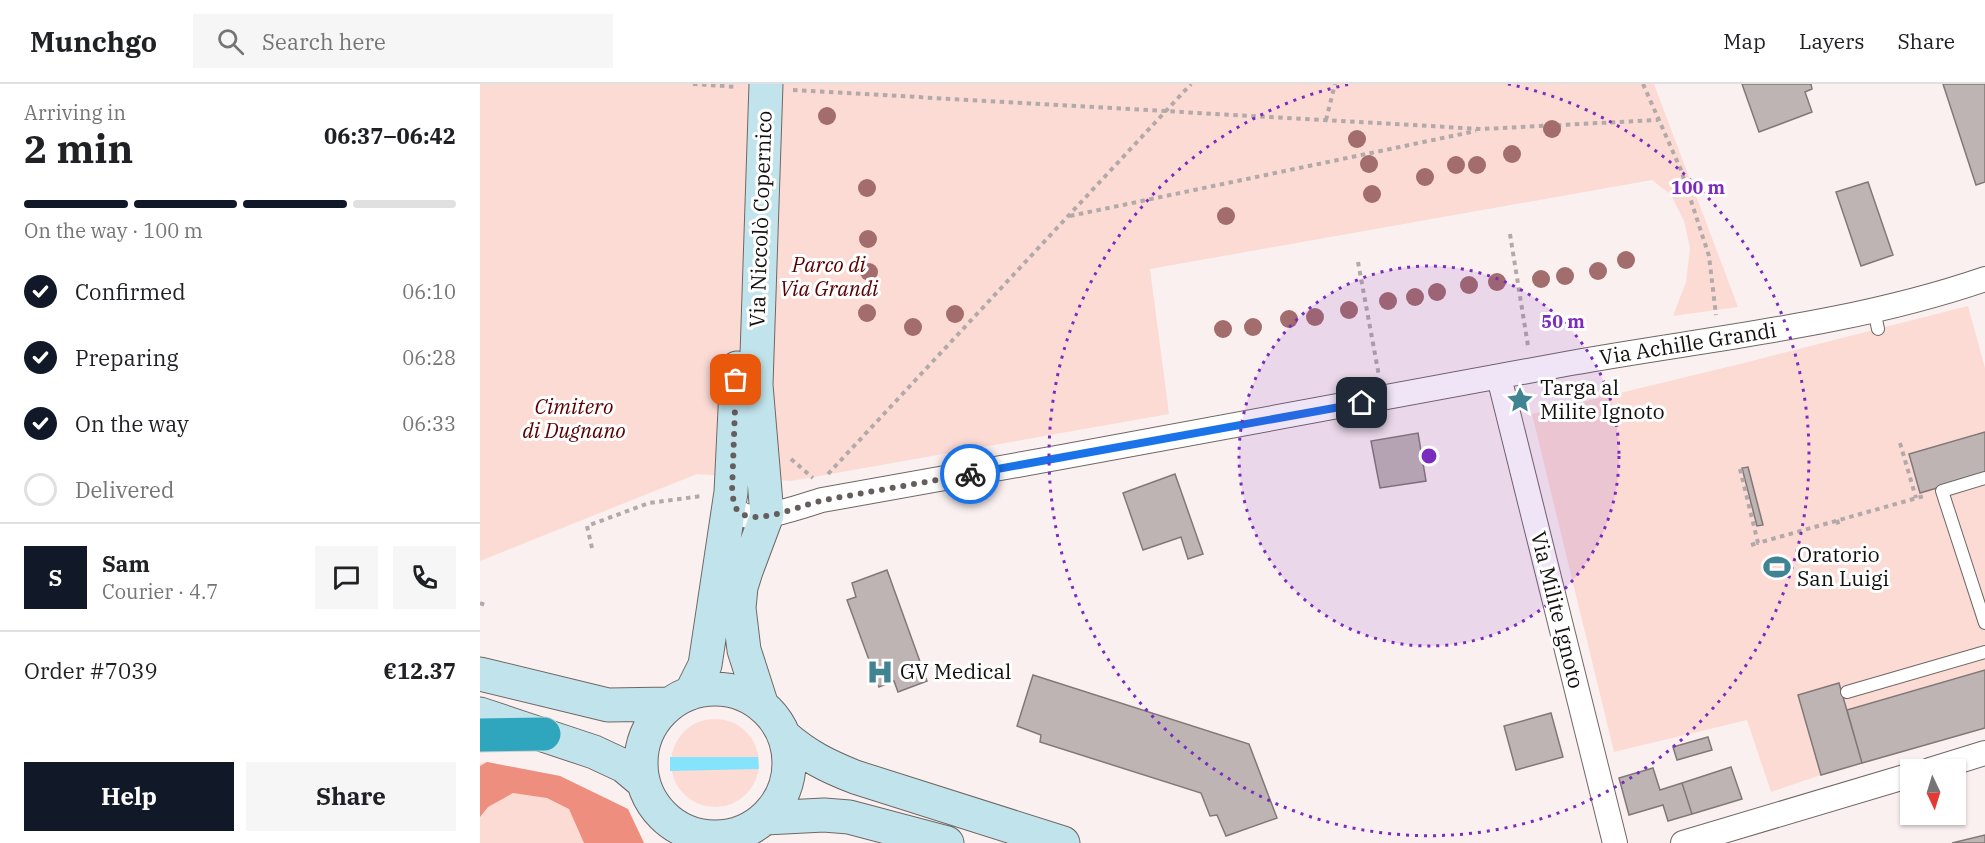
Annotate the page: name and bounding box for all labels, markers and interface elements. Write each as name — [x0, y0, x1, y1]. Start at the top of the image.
search box — [193, 14, 613, 68]
text: Munchgo — [30, 23, 157, 60]
icon: search — [214, 25, 247, 58]
text: Search here — [262, 27, 386, 56]
text: Map — [1723, 27, 1766, 55]
text: Layers — [1799, 27, 1865, 55]
text: Share — [1898, 27, 1955, 55]
text: Arriving in — [24, 99, 126, 126]
street label: Via Niccolò Copernico — [742, 110, 778, 328]
text: 06:37–06:42 — [324, 121, 456, 150]
text: 2 min — [24, 123, 133, 174]
text: 100 m — [1671, 176, 1726, 199]
text: On the way · 100 m — [24, 217, 203, 244]
park label: Parco di Via Grandi — [780, 250, 879, 302]
icon: check — [24, 275, 57, 308]
text: Confirmed — [75, 277, 186, 306]
text: 06:10 — [402, 278, 456, 305]
text: 50 m — [1541, 310, 1585, 333]
street label: Via Achille Grandi — [1597, 315, 1778, 371]
icon: check — [24, 341, 57, 374]
text: Preparing — [75, 343, 179, 372]
text: 06:28 — [402, 344, 456, 371]
pin — [710, 354, 761, 405]
icon: bag — [719, 363, 752, 396]
place label: Targa al Milite Ignoto — [1540, 373, 1665, 425]
pin — [1336, 377, 1387, 428]
place icon: Targa al Milite Ignoto — [1505, 385, 1535, 415]
icon: home — [1345, 386, 1378, 419]
park label: Cimitero di Dugnano — [522, 392, 626, 444]
icon: check — [24, 407, 57, 440]
text: On the way — [75, 409, 189, 438]
text: 06:33 — [402, 410, 456, 437]
courier — [940, 444, 1000, 504]
centre of rings — [1419, 446, 1439, 466]
icon: bike — [954, 458, 987, 491]
text: Delivered — [75, 475, 174, 504]
street label: Via Milite Ignoto — [1525, 528, 1591, 691]
place label: Oratorio San Luigi — [1797, 540, 1889, 592]
button: chat — [315, 546, 378, 609]
button: phone — [393, 546, 456, 609]
text: Sam — [102, 549, 150, 578]
sports icon: Oratorio San Luigi — [1762, 552, 1792, 582]
text: S — [49, 563, 62, 592]
text: Courier · 4.7 — [102, 578, 218, 605]
text: Order #7039 — [24, 656, 158, 685]
text: €12.37 — [383, 656, 456, 685]
hospital icon: GV Medical — [865, 657, 895, 687]
place label: GV Medical — [900, 657, 1011, 685]
north arrow — [1900, 759, 1966, 825]
map controls — [1900, 759, 1966, 825]
button: Help — [24, 762, 234, 831]
button: Share — [246, 762, 456, 831]

